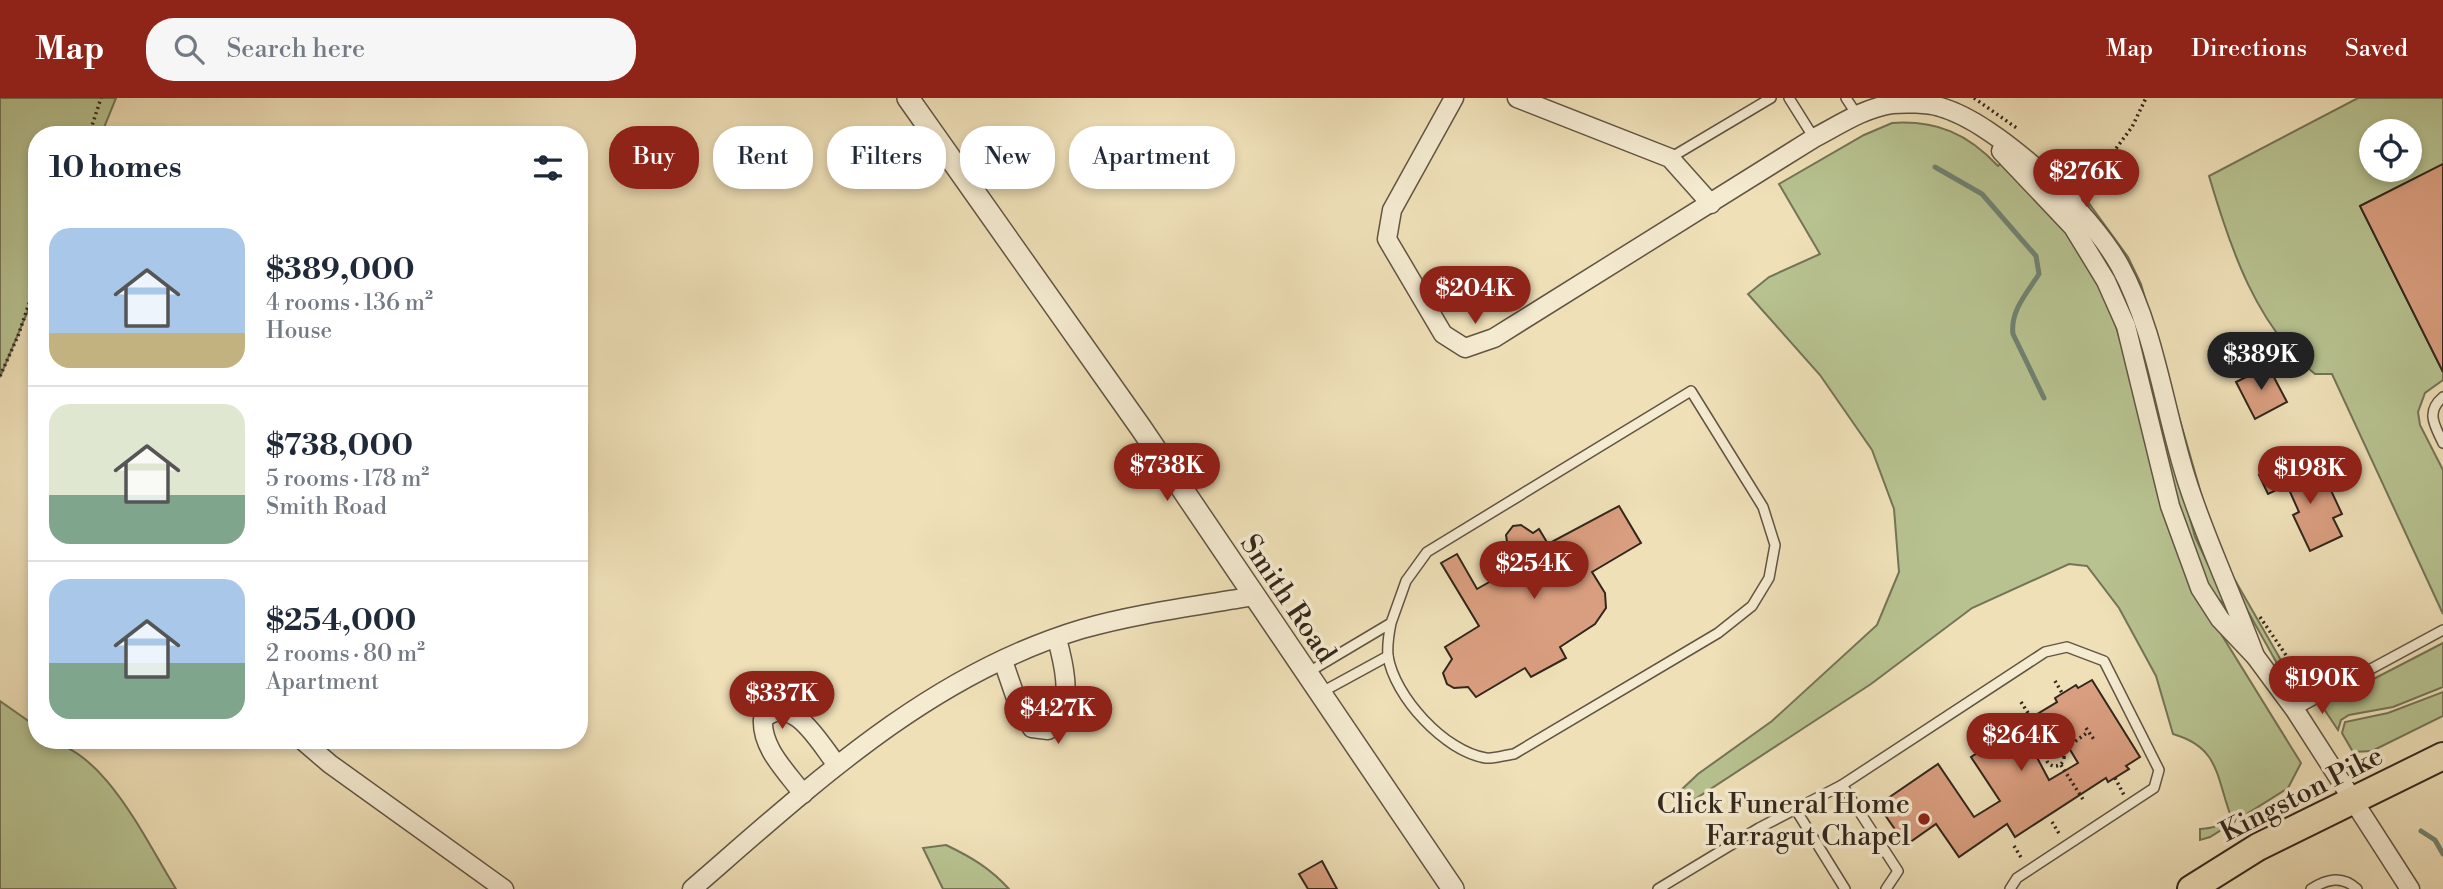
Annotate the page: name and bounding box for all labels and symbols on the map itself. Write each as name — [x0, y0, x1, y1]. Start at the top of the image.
pin: $276K — [2037, 150, 2135, 209]
pin: $204K — [1426, 266, 1524, 326]
pin: $389K — [2212, 332, 2310, 392]
pin: $738K — [1118, 444, 1216, 503]
pin: $198K — [2261, 446, 2359, 506]
street label: Smith Road — [1232, 528, 1343, 670]
pin: $254K — [1485, 542, 1583, 601]
pin: $190K — [2273, 656, 2371, 716]
pin: $337K — [733, 672, 831, 731]
pin: $427K — [1009, 686, 1107, 746]
pin: $264K — [1972, 714, 2070, 773]
street label: Kingston Pike — [2214, 738, 2389, 850]
place label: Click Funeral Home Farragut Chapel — [1657, 787, 1910, 854]
marker: Click Funeral Home Farragut Chapel — [1916, 811, 1932, 827]

